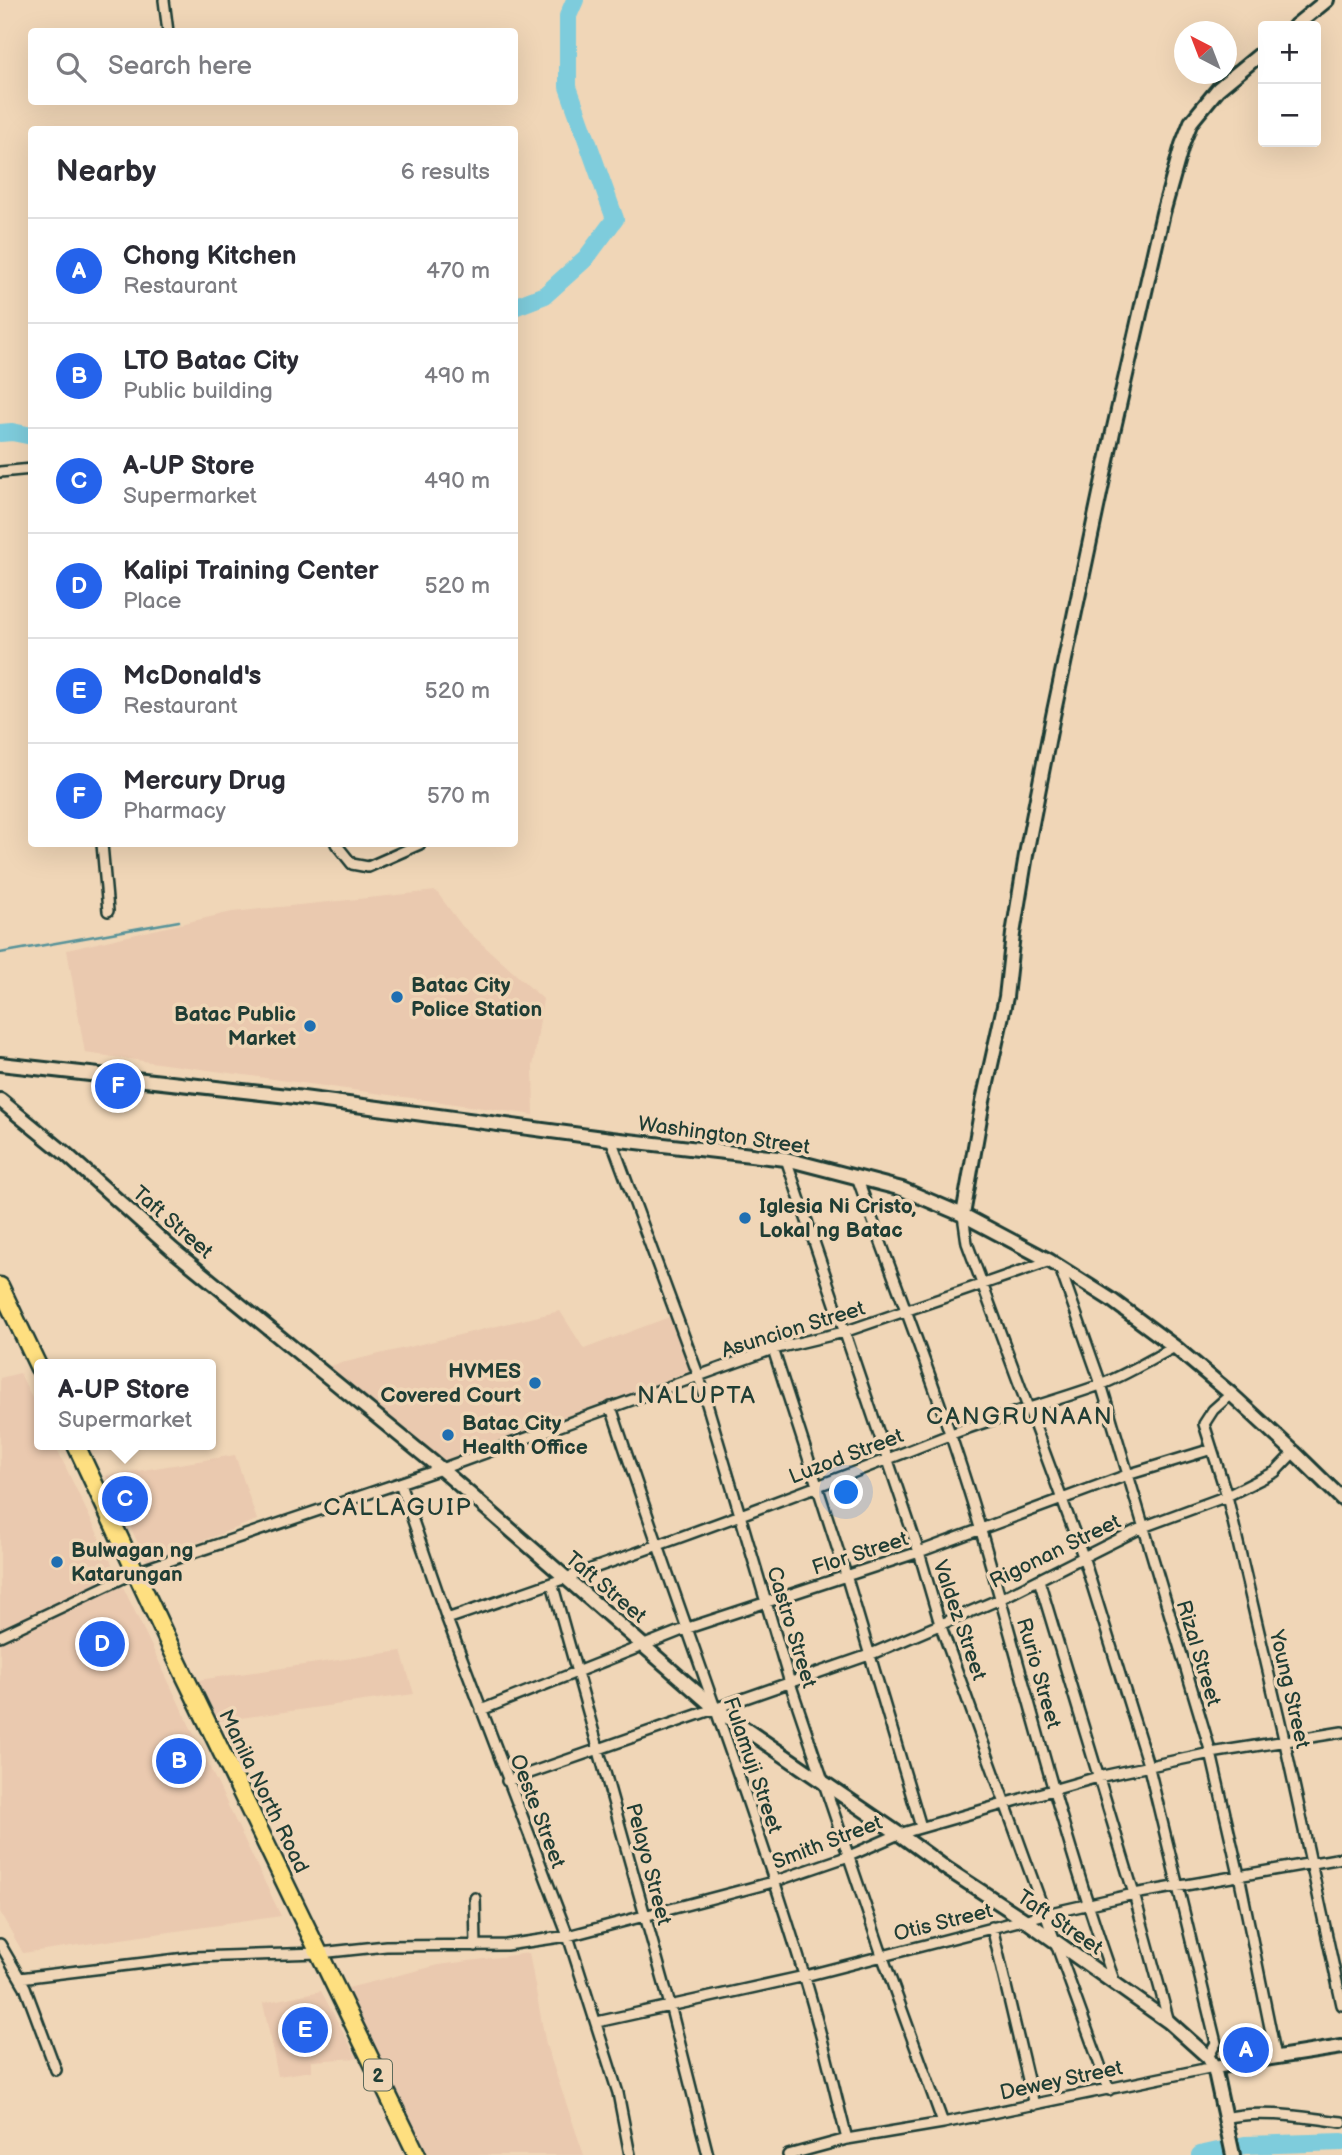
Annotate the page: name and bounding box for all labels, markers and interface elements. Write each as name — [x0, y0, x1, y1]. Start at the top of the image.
north arrow — [1174, 21, 1237, 84]
map controls — [1258, 21, 1321, 147]
button: + — [1258, 21, 1321, 84]
search box — [28, 28, 518, 105]
icon: search — [52, 48, 90, 86]
text: Search here — [108, 51, 252, 82]
button: − — [1258, 84, 1321, 147]
text: Nearby — [56, 154, 156, 190]
text: 6 results — [401, 158, 490, 186]
text: Chong Kitchen — [123, 241, 296, 272]
text: A — [72, 257, 86, 285]
text: 470 m — [426, 257, 490, 285]
text: Restaurant — [123, 272, 237, 300]
text: LTO Batac City — [123, 346, 299, 377]
text: B — [71, 362, 87, 390]
text: 490 m — [424, 362, 490, 390]
text: Public building — [123, 377, 273, 405]
text: A-UP Store — [123, 451, 255, 482]
text: C — [71, 467, 87, 495]
text: 490 m — [424, 467, 490, 495]
text: Supermarket — [123, 482, 257, 510]
text: Kalipi Training Center — [123, 556, 379, 587]
text: D — [71, 572, 87, 600]
text: 520 m — [424, 572, 490, 600]
text: Place — [123, 587, 181, 615]
text: McDonald's — [123, 661, 261, 692]
text: E — [72, 677, 86, 705]
text: 520 m — [424, 677, 490, 705]
text: Restaurant — [123, 692, 237, 720]
text: Mercury Drug — [123, 766, 286, 797]
text: F — [72, 782, 86, 810]
text: 570 m — [427, 782, 490, 810]
text: Pharmacy — [123, 797, 226, 825]
place label: Batac City Police Station — [411, 973, 542, 1022]
marker: Batac City Police Station — [389, 989, 405, 1005]
place label: Batac Public Market — [174, 1002, 296, 1051]
marker: Batac Public Market — [302, 1018, 318, 1034]
pin: F — [95, 1060, 141, 1112]
street label: Washington Street — [636, 1111, 812, 1160]
street label: Taft Street — [127, 1181, 218, 1264]
place label: Iglesia Ni Cristo, Lokal ng Batac — [759, 1194, 916, 1243]
marker: Iglesia Ni Cristo, Lokal ng Batac — [737, 1210, 753, 1226]
street label: Asuncion Street — [718, 1296, 868, 1363]
popup — [34, 1359, 216, 1450]
place label: HVMES Covered Court — [381, 1359, 521, 1408]
text: A-UP Store — [58, 1375, 190, 1406]
marker: HVMES Covered Court — [527, 1375, 543, 1391]
district label: NALUPTA — [637, 1381, 757, 1410]
district label: CANGRUNAAN — [926, 1402, 1114, 1431]
text: Supermarket — [58, 1406, 192, 1434]
place label: Batac City Health Office — [462, 1411, 588, 1460]
street label: Luzod Street — [785, 1423, 907, 1490]
marker: Batac City Health Office — [440, 1427, 456, 1443]
pin: C — [102, 1473, 148, 1525]
your location — [829, 1475, 863, 1509]
district label: CALLAGUIP — [323, 1493, 473, 1522]
street label: Rigonan Street — [986, 1509, 1125, 1594]
street label: Flor Street — [809, 1526, 912, 1581]
place label: Bulwagan ng Katarungan — [71, 1538, 193, 1587]
street label: Taft Street — [560, 1546, 652, 1629]
marker: Bulwagan ng Katarungan — [49, 1554, 65, 1570]
street label: Valdez Street — [927, 1557, 992, 1684]
street label: Castro Street — [761, 1563, 822, 1691]
street label: Rizal Street — [1171, 1597, 1227, 1709]
street label: Rurio Street — [1011, 1615, 1066, 1732]
pin: D — [79, 1618, 125, 1670]
street label: Young Street — [1264, 1626, 1315, 1751]
street label: Fulamuji Street — [718, 1694, 788, 1837]
street label: Manila North Road — [213, 1705, 314, 1877]
pin: B — [156, 1735, 202, 1787]
street label: Oeste Street — [504, 1751, 571, 1872]
street label: Pelayo Street — [620, 1801, 677, 1928]
street label: Smith Street — [769, 1810, 886, 1875]
street label: Taft Street — [1012, 1885, 1108, 1961]
street label: Otis Street — [891, 1898, 996, 1947]
pin: E — [282, 2004, 328, 2056]
pin: A — [1223, 2024, 1269, 2076]
street label: Dewey Street — [998, 2055, 1125, 2106]
road number: 2 — [364, 2060, 392, 2090]

